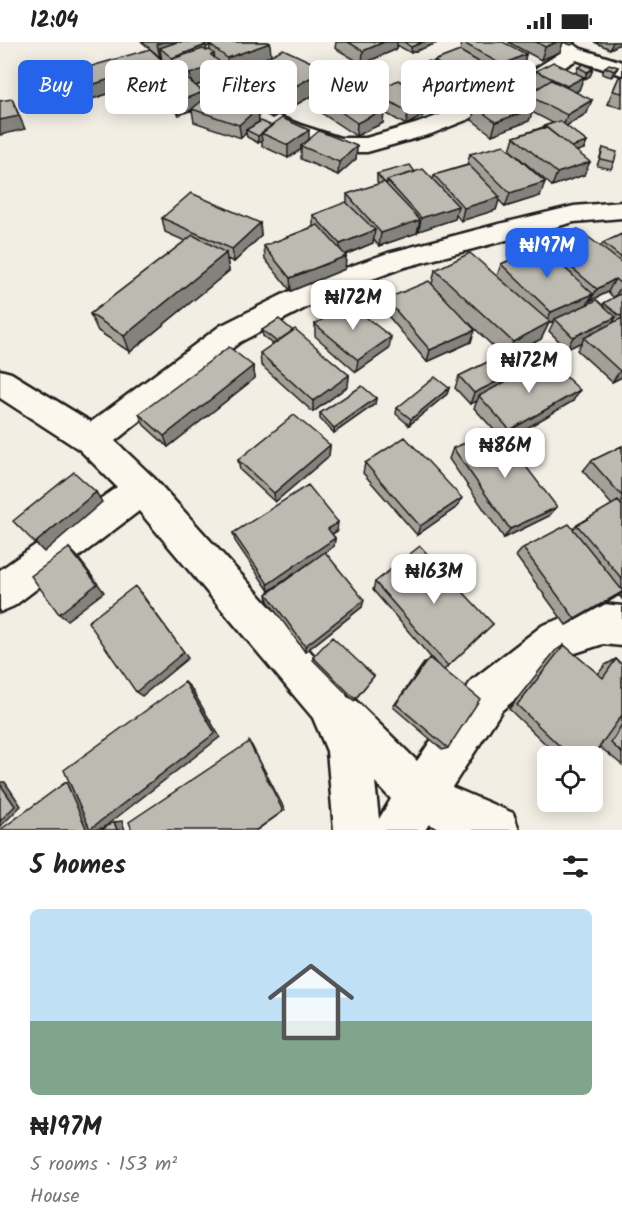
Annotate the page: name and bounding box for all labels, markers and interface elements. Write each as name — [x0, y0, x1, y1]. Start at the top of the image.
text: 12:04 — [30, 4, 78, 39]
chip: Buy — [18, 60, 93, 114]
chip: Rent — [105, 60, 188, 114]
chip: Filters — [200, 60, 297, 114]
chip: New — [309, 60, 389, 114]
chip: Apartment — [401, 60, 536, 114]
pin: ₦197M — [505, 228, 589, 279]
text: ₦197M — [519, 231, 575, 263]
pin: ₦172M — [311, 280, 395, 331]
text: ₦172M — [325, 283, 381, 315]
pin: ₦172M — [487, 343, 571, 394]
text: ₦172M — [501, 346, 557, 378]
pin: ₦86M — [469, 428, 541, 479]
text: ₦86M — [479, 431, 531, 463]
pin: ₦163M — [392, 554, 476, 605]
text: ₦163M — [405, 557, 463, 589]
map controls — [537, 746, 603, 812]
button: locate — [537, 746, 603, 812]
text: 5 homes — [30, 845, 126, 887]
icon: filters — [559, 850, 592, 883]
icon: home — [257, 948, 365, 1056]
text: ₦197M — [30, 1107, 102, 1149]
text: 5 rooms · 153 m² — [30, 1149, 177, 1181]
text: House — [30, 1181, 80, 1213]

